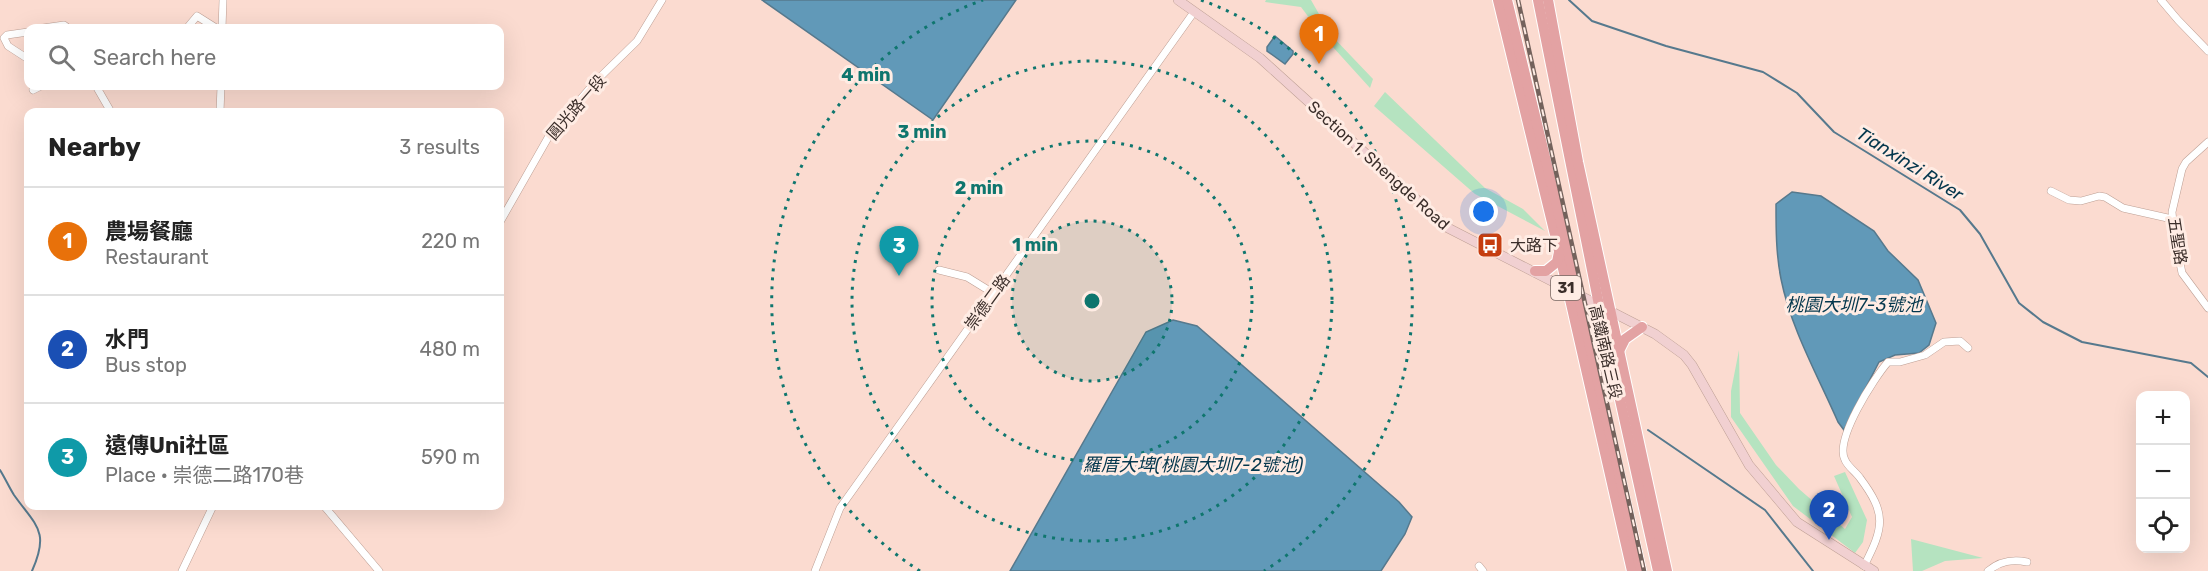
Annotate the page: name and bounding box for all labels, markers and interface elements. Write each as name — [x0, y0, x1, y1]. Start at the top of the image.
pin: 1 — [1300, 14, 1338, 64]
search box — [24, 24, 504, 90]
icon: search — [45, 41, 78, 74]
text: Search here — [93, 44, 216, 71]
text: 4 min — [841, 64, 891, 86]
street label: 圓光路一段 — [543, 71, 610, 144]
street label: Section 1, Shengde Road — [1304, 97, 1453, 234]
text: 3 min — [898, 121, 946, 143]
water label: Tianxinzi River — [1853, 122, 1968, 206]
text: Nearby — [48, 132, 141, 163]
text: 3 results — [399, 135, 480, 159]
text: 2 min — [955, 177, 1003, 199]
your location — [1469, 197, 1498, 226]
street label: 五聖路 — [2164, 216, 2191, 266]
text: 農場餐廳 — [105, 218, 193, 245]
pin: 3 — [880, 226, 918, 276]
text: 1 — [63, 229, 72, 253]
text: 220 m — [421, 229, 480, 253]
bus stop icon: 大路下 — [1475, 230, 1505, 260]
text: 1 min — [1012, 234, 1058, 256]
place label: 大路下 — [1510, 236, 1558, 255]
text: Restaurant — [105, 245, 209, 269]
street label: 崇德二路 — [961, 271, 1014, 334]
road number: 31 — [1551, 276, 1581, 300]
centre of rings — [1082, 291, 1102, 311]
water label: 桃園大圳7-3號池 — [1786, 294, 1924, 316]
street label: 高鐵南路三段 — [1585, 303, 1626, 401]
text: 水門 — [105, 326, 149, 353]
text: 2 — [61, 337, 74, 361]
text: 480 m — [419, 337, 480, 361]
text: Bus stop — [105, 353, 187, 377]
map controls — [2136, 391, 2190, 553]
button: + — [2136, 391, 2190, 445]
text: 遠傳Uni社區 — [105, 432, 229, 459]
text: 3 — [61, 445, 74, 469]
text: 590 m — [421, 445, 480, 469]
button: − — [2136, 445, 2190, 499]
water label: 羅厝大埤(桃園大圳7-2號池) — [1083, 454, 1303, 476]
text: Place · 崇德二路170巷 — [105, 463, 304, 487]
pin: 2 — [1810, 490, 1848, 540]
button: locate — [2136, 499, 2190, 553]

